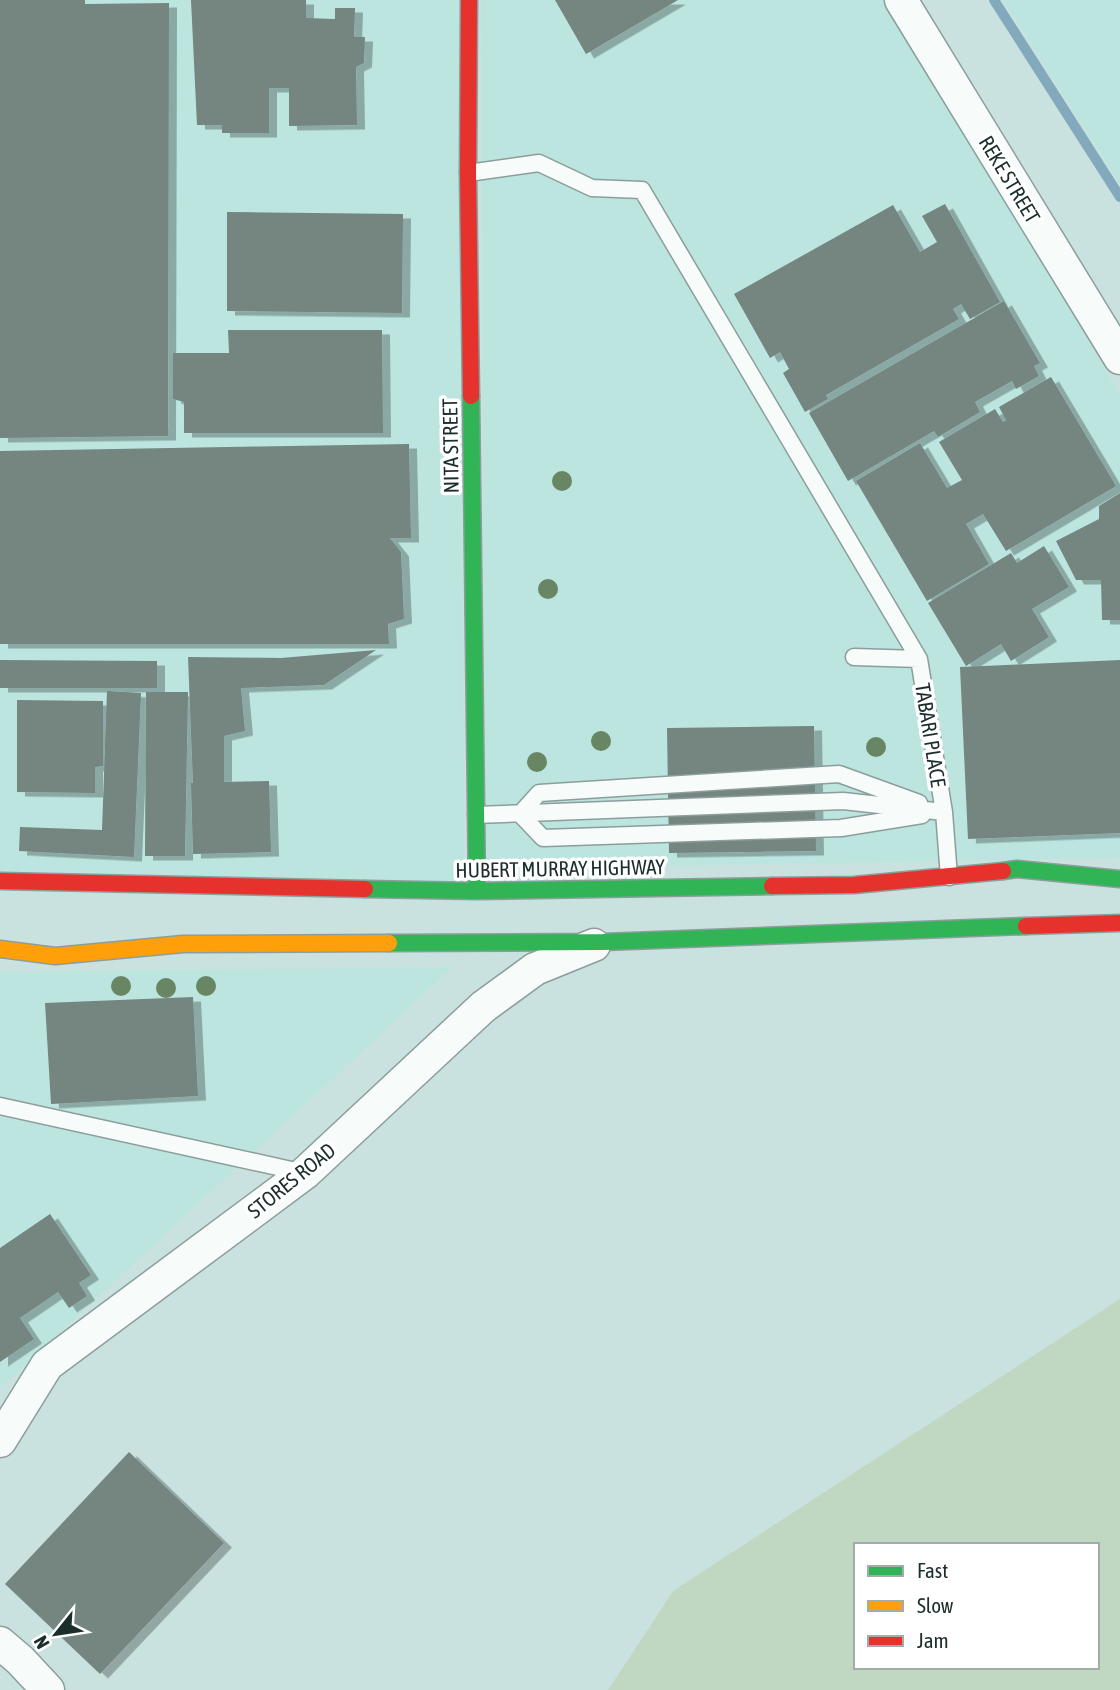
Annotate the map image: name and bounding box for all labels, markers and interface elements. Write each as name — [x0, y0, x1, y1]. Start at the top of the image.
street label: REKE STREET — [975, 131, 1045, 227]
street label: NITA STREET — [437, 398, 463, 494]
street label: TABARI PLACE — [911, 681, 951, 789]
street label: HUBERT MURRAY HIGHWAY — [455, 854, 665, 882]
street label: STORES ROAD — [242, 1137, 340, 1223]
legend — [854, 1543, 1099, 1669]
text: Fast — [917, 1558, 948, 1582]
text: Slow — [917, 1593, 954, 1617]
north arrow — [21, 1599, 91, 1669]
text: Jam — [917, 1628, 949, 1652]
text: N — [29, 1632, 54, 1653]

